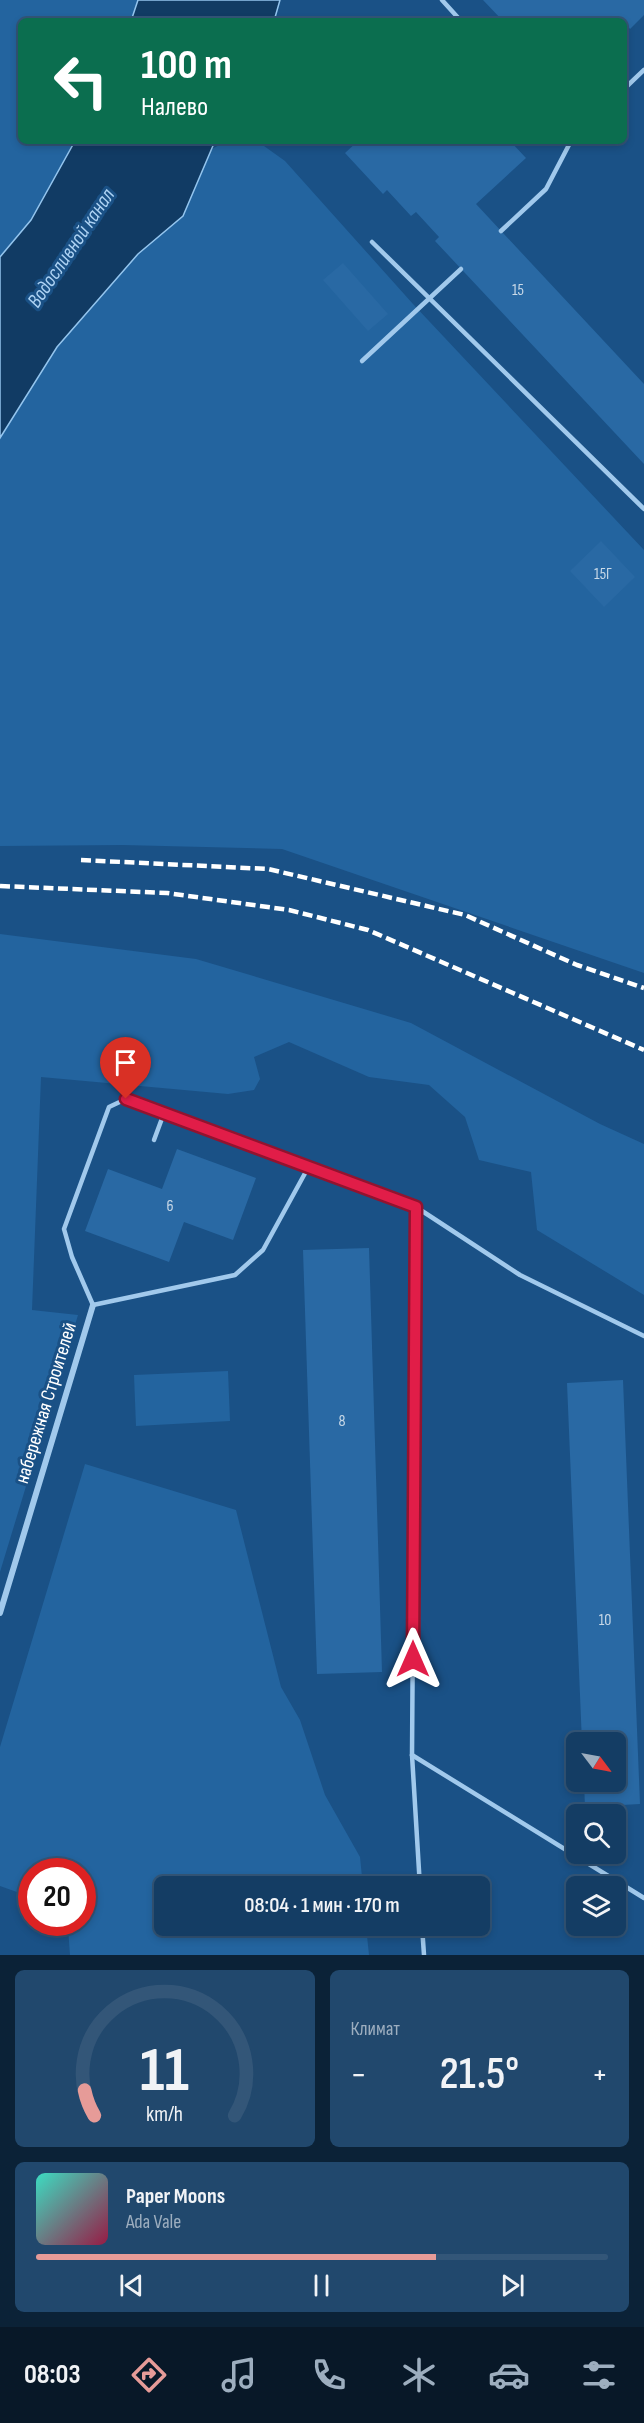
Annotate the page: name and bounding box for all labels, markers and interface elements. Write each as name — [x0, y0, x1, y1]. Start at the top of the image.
text: 100 m — [141, 40, 232, 91]
icon: left — [42, 42, 120, 120]
text: Налево — [141, 91, 208, 123]
water label: Водосливной канал — [22, 183, 120, 312]
house number: 15 — [512, 281, 524, 300]
house number: 15Г — [594, 565, 612, 584]
pin — [100, 1037, 151, 1099]
icon: arrive — [109, 1046, 142, 1079]
house number: 6 — [166, 1197, 174, 1216]
street label: набережная Строителей — [10, 1320, 82, 1486]
house number: 8 — [338, 1412, 346, 1431]
house number: 10 — [599, 1611, 611, 1630]
position arrow — [381, 1627, 445, 1691]
north arrow — [566, 1732, 626, 1792]
map controls — [566, 1732, 626, 1936]
button: search — [566, 1804, 626, 1864]
speed limit sign: 20 — [18, 1858, 96, 1936]
button: layers — [566, 1876, 626, 1936]
text: 08:04 · 1 мин · 170 m — [244, 1892, 400, 1919]
text: Климат — [351, 2017, 400, 2041]
text: 11 — [140, 2034, 189, 2109]
text: 21.5° — [439, 2047, 519, 2102]
text: − — [351, 2055, 367, 2095]
text: + — [592, 2055, 608, 2095]
text: km/h — [146, 2102, 183, 2127]
text: Paper Moons — [126, 2183, 225, 2210]
text: Ada Vale — [126, 2210, 181, 2234]
icon: previous — [115, 2269, 148, 2302]
icon: pause — [305, 2269, 338, 2302]
icon: next — [496, 2269, 529, 2302]
icon: directions — [128, 2354, 170, 2396]
icon: music — [218, 2354, 260, 2396]
icon: phone — [308, 2354, 350, 2396]
icon: climate — [398, 2354, 440, 2396]
icon: car — [488, 2354, 530, 2396]
icon: filters — [578, 2354, 620, 2396]
text: 08:03 — [24, 2359, 81, 2391]

